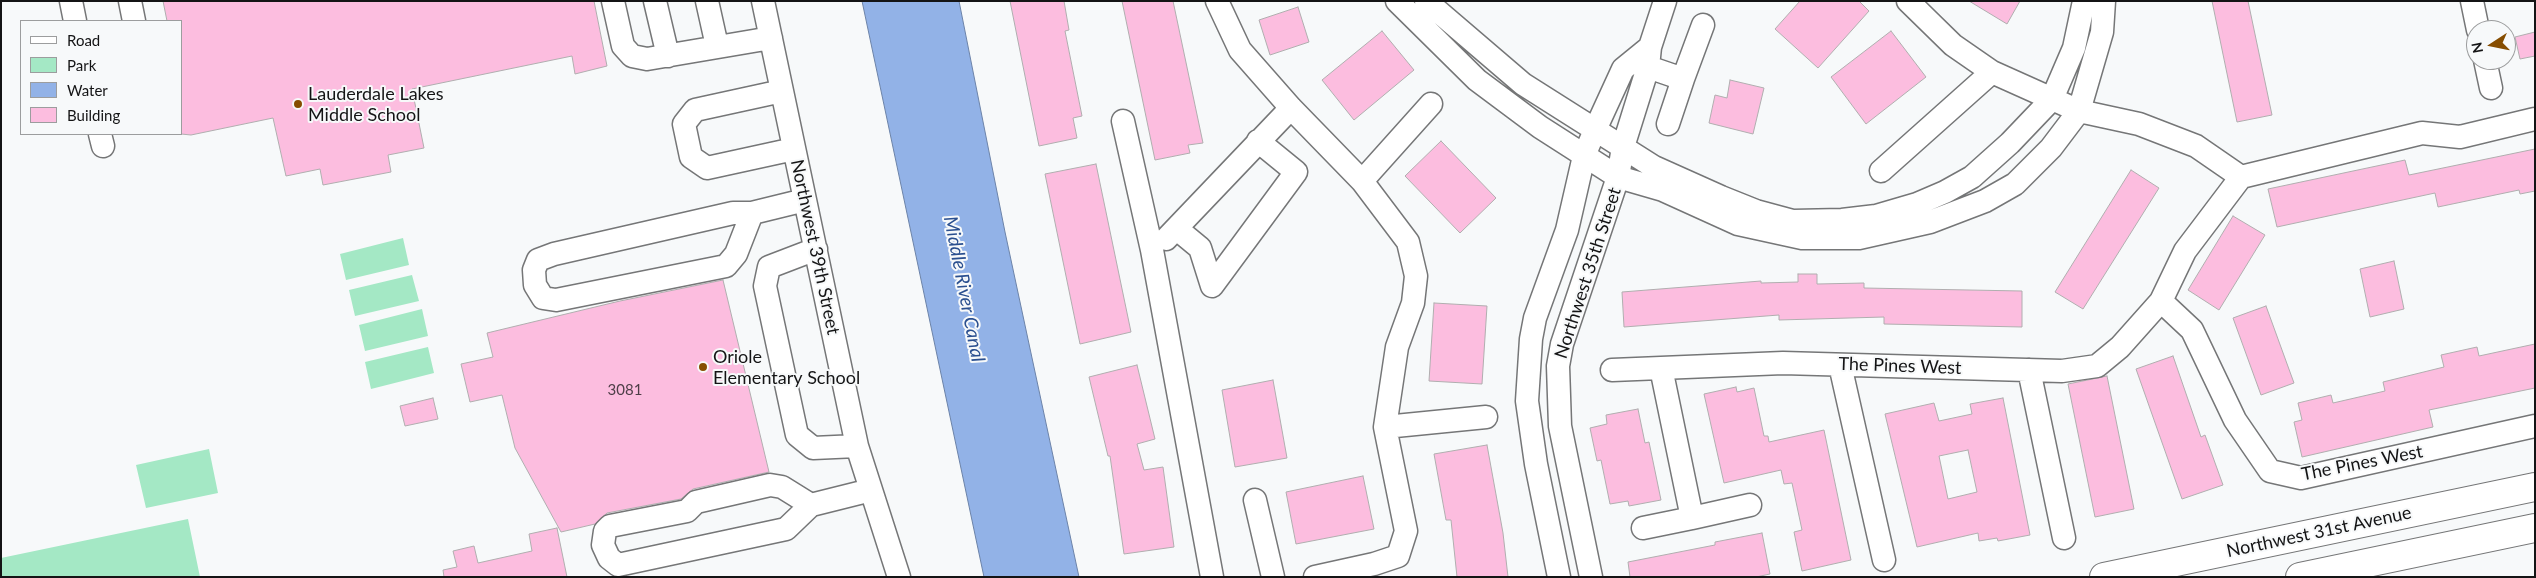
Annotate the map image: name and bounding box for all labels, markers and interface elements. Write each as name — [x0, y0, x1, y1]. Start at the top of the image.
legend — [20, 20, 182, 135]
north arrow — [2466, 20, 2516, 70]
text: Road — [67, 31, 100, 49]
text: N — [2467, 41, 2486, 55]
text: Park — [67, 56, 96, 74]
text: Water — [67, 81, 108, 99]
place label: Lauderdale Lakes Middle School — [308, 83, 444, 126]
marker: Lauderdale Lakes Middle School — [292, 98, 304, 110]
text: Building — [67, 106, 120, 124]
street label: Northwest 39th Street — [786, 157, 844, 337]
street label: Northwest 35th Street — [1550, 185, 1626, 361]
water label: Middle River Canal — [939, 214, 989, 364]
place label: Oriole Elementary School — [713, 346, 860, 388]
street label: The Pines West — [1838, 353, 1962, 379]
marker: Oriole Elementary School — [697, 361, 709, 373]
house number: 3081 — [608, 381, 642, 399]
street label: The Pines West — [2300, 441, 2424, 485]
street label: Northwest 31st Avenue — [2225, 502, 2413, 562]

